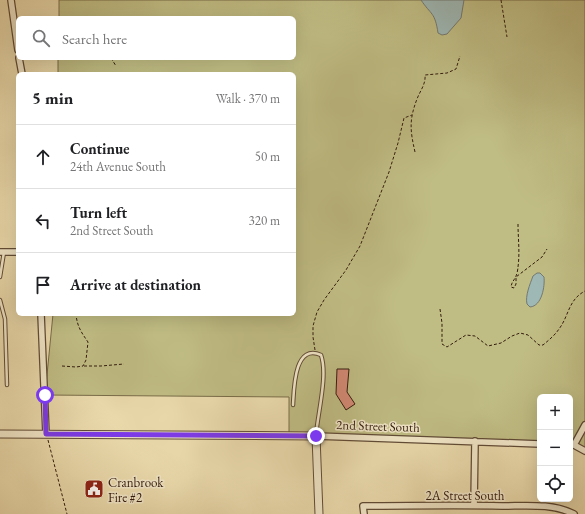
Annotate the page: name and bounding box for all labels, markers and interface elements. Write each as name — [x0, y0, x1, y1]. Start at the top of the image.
search box — [16, 16, 296, 60]
icon: search — [30, 27, 52, 49]
text: Search here — [62, 29, 127, 48]
text: 5 min — [32, 87, 73, 109]
text: Walk · 370 m — [216, 90, 280, 107]
text: Continue — [70, 139, 130, 158]
icon: ahead — [32, 146, 54, 168]
text: 50 m — [255, 148, 280, 165]
text: 24th Avenue South — [70, 158, 166, 175]
text: Turn left — [70, 203, 127, 222]
icon: left — [32, 210, 54, 232]
text: 320 m — [249, 212, 280, 229]
text: 2nd Street South — [70, 222, 154, 239]
icon: arrive — [32, 274, 54, 296]
text: Arrive at destination — [70, 275, 201, 294]
route start — [36, 386, 54, 404]
map controls — [537, 394, 573, 502]
button: + — [537, 394, 573, 430]
street label: 2nd Street South — [336, 416, 420, 436]
route end — [307, 427, 325, 445]
button: − — [537, 430, 573, 466]
button: locate — [537, 466, 573, 502]
place label: Cranbrook Fire #2 — [108, 474, 164, 506]
public building icon: Cranbrook Fire #2 — [83, 478, 105, 500]
street label: 2A Street South — [425, 487, 505, 504]

